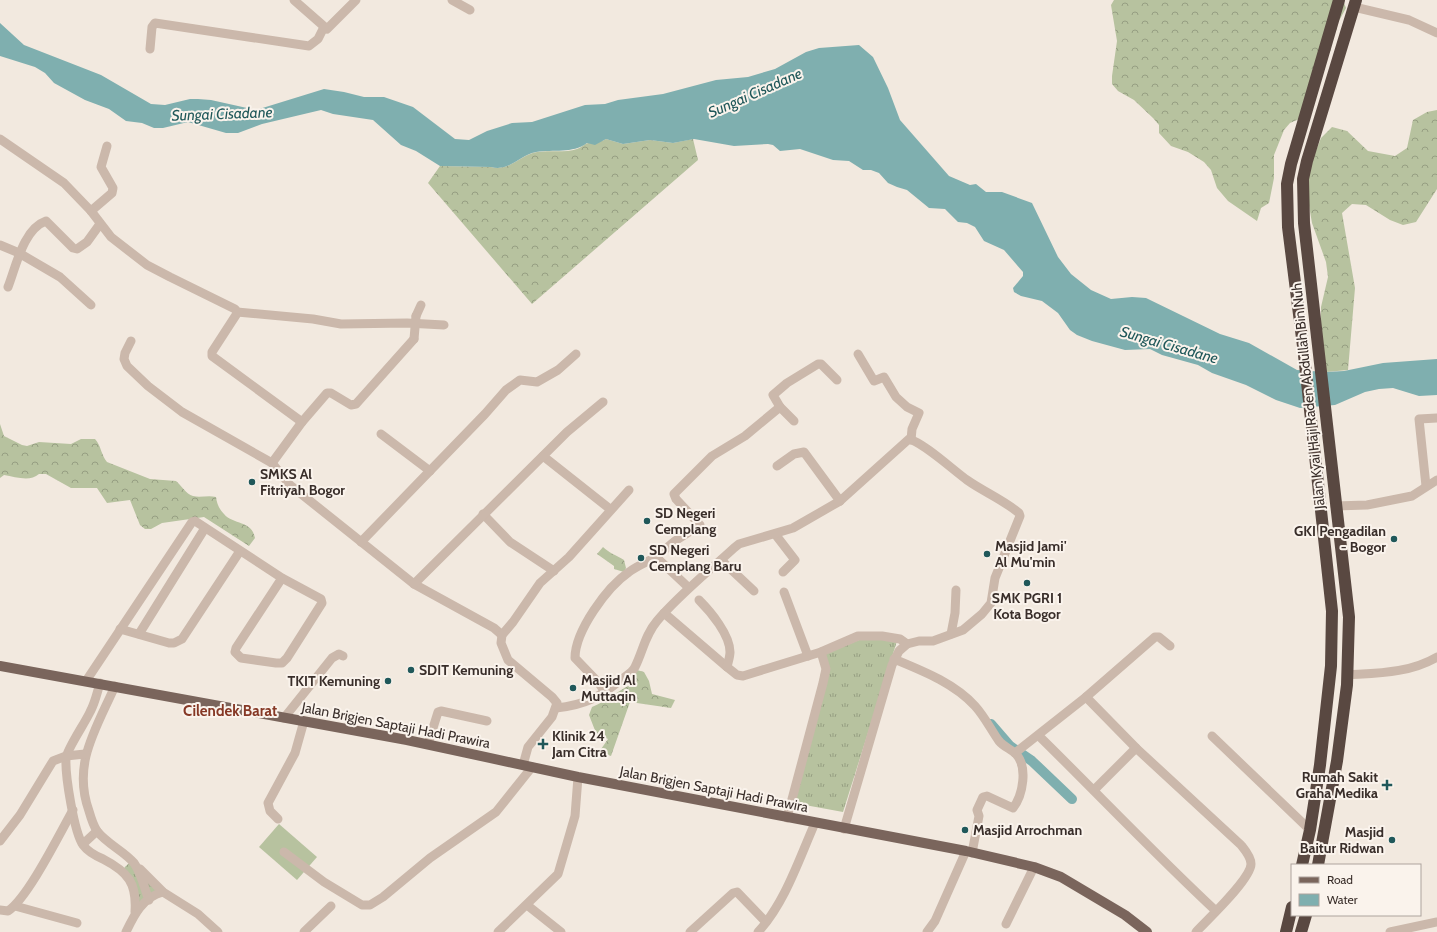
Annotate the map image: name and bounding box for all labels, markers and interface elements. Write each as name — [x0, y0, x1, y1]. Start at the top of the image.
water label: Sungai Cisadane — [705, 64, 805, 122]
water label: Sungai Cisadane — [171, 103, 273, 125]
street label: Jalan Kyai Haji Raden Abdullah Bin Nuh — [1287, 282, 1329, 511]
water label: Sungai Cisadane — [1118, 322, 1220, 368]
place label: SMKS Al Fitriyah Bogor — [260, 465, 345, 499]
marker: SMKS Al Fitriyah Bogor — [247, 477, 257, 487]
place label: SD Negeri Cemplang — [655, 504, 716, 538]
marker: SD Negeri Cemplang — [642, 516, 652, 526]
place label: GKI Pengadilan - Bogor — [1294, 522, 1386, 556]
marker: GKI Pengadilan - Bogor — [1389, 534, 1399, 544]
place label: Masjid Jami' Al Mu'min — [995, 537, 1067, 571]
place label: SD Negeri Cemplang Baru — [649, 541, 741, 575]
marker: Masjid Jami' Al Mu'min — [982, 549, 992, 559]
marker: SD Negeri Cemplang Baru — [636, 553, 646, 563]
marker: SMK PGRI 1 Kota Bogor — [1022, 578, 1032, 588]
place label: SMK PGRI 1 Kota Bogor — [992, 589, 1062, 623]
place label: SDIT Kemuning — [419, 661, 513, 679]
marker: SDIT Kemuning — [406, 665, 416, 675]
place label: Masjid Al Muttaqin — [581, 671, 636, 705]
place label: TKIT Kemuning — [287, 672, 380, 690]
marker: TKIT Kemuning — [383, 676, 393, 686]
marker: Masjid Al Muttaqin — [568, 683, 578, 693]
street label: Jalan Brigjen Saptaji Hadi Prawira — [299, 698, 492, 752]
district label: Cilendek Barat — [183, 702, 277, 720]
place label: Klinik 24 Jam Citra — [551, 727, 607, 761]
marker: Klinik 24 Jam Citra — [537, 738, 549, 750]
street label: Jalan Brigjen Saptaji Hadi Prawira — [617, 762, 810, 816]
place label: Rumah Sakit Graha Medika — [1296, 768, 1378, 802]
marker: Rumah Sakit Graha Medika — [1381, 779, 1393, 791]
place label: Masjid Arrochman — [973, 821, 1082, 839]
place label: Masjid Baitur Ridwan — [1300, 823, 1384, 857]
marker: Masjid Arrochman — [960, 825, 970, 835]
marker: Masjid Baitur Ridwan — [1387, 835, 1397, 845]
legend — [1291, 864, 1421, 916]
text: Road — [1327, 872, 1353, 887]
text: Water — [1327, 892, 1358, 907]

